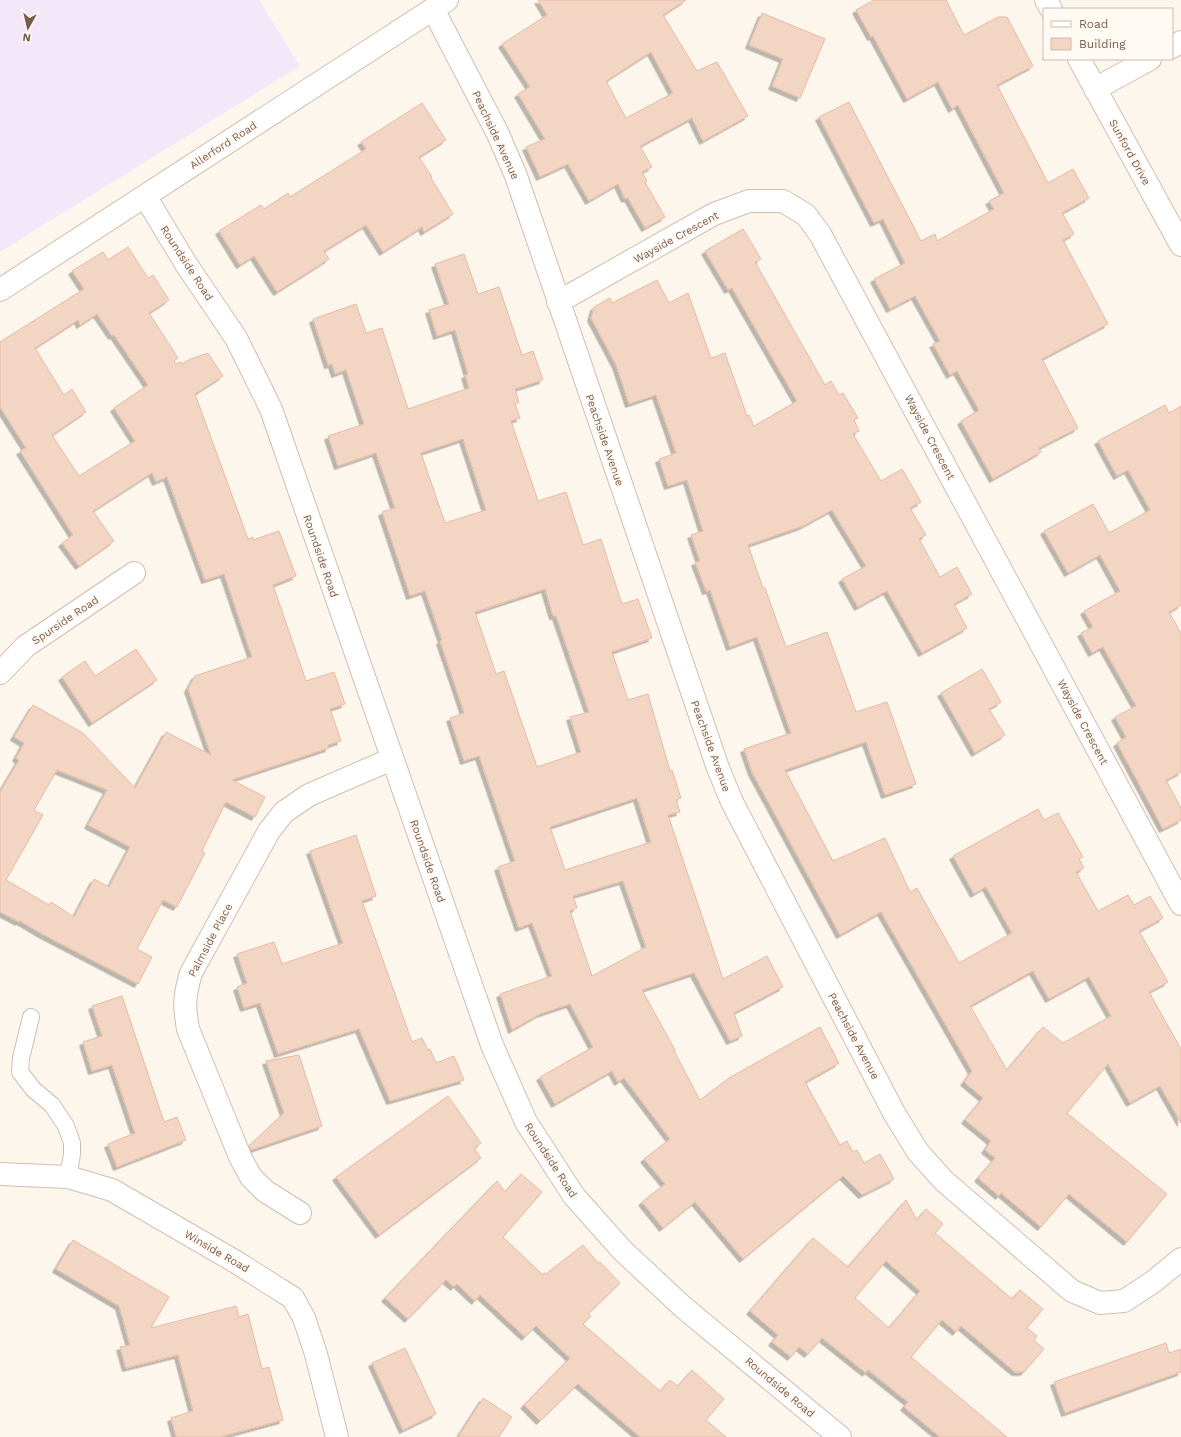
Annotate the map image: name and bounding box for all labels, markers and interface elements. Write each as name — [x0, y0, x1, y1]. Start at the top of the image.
north arrow — [8, 8, 48, 48]
legend — [1043, 8, 1173, 60]
text: Road — [1079, 17, 1108, 31]
text: N — [22, 30, 32, 44]
text: Building — [1079, 37, 1126, 51]
street label: Peachside Avenue — [469, 89, 522, 182]
street label: Sunford Drive — [1106, 117, 1153, 188]
street label: Allerford Road — [187, 119, 259, 172]
street label: Wayside Crescent — [631, 209, 721, 266]
street label: Roundside Road — [157, 223, 216, 303]
street label: Peachside Avenue — [583, 392, 626, 488]
street label: Wayside Crescent — [901, 392, 958, 483]
street label: Roundside Road — [300, 513, 341, 599]
street label: Spurside Road — [30, 593, 101, 647]
street label: Wayside Crescent — [1054, 677, 1111, 768]
street label: Peachside Avenue — [688, 699, 733, 794]
street label: Roundside Road — [407, 818, 448, 904]
street label: Palmside Place — [186, 901, 235, 979]
street label: Peachside Avenue — [825, 991, 882, 1082]
street label: Roundside Road — [521, 1120, 580, 1200]
street label: Winside Road — [182, 1228, 252, 1275]
street label: Roundside Road — [742, 1355, 817, 1420]

